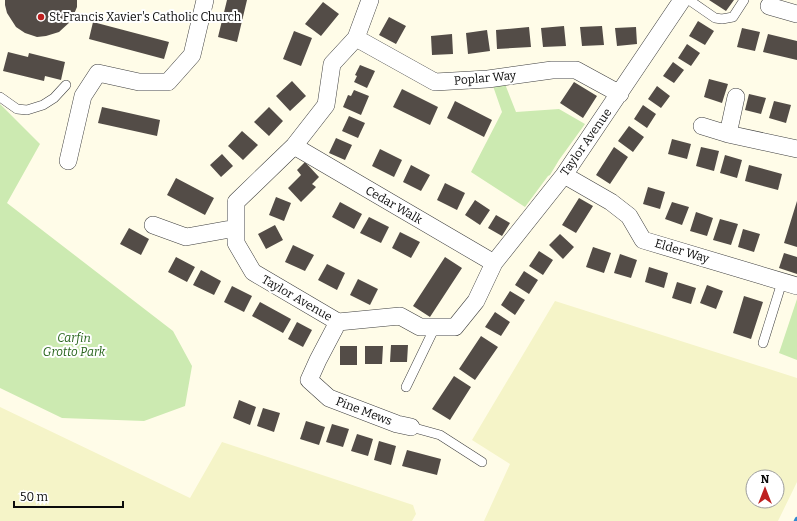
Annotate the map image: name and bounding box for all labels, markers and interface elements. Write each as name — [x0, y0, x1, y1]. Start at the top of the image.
place label: St Francis Xavier's Catholic Church — [49, 10, 242, 24]
marker: St Francis Xavier's Catholic Church — [36, 12, 46, 22]
street label: Poplar Way — [453, 68, 517, 88]
street label: Taylor Avenue — [558, 106, 614, 178]
street label: Cedar Walk — [363, 183, 425, 227]
street label: Elder Way — [653, 236, 712, 266]
street label: Taylor Avenue — [259, 272, 335, 324]
park label: Carfin Grotto Park — [43, 331, 106, 359]
street label: Pine Mews — [334, 394, 394, 428]
north arrow — [745, 469, 785, 509]
text: N — [761, 473, 770, 486]
scale bar — [14, 483, 123, 509]
text: 50 m — [20, 490, 49, 504]

